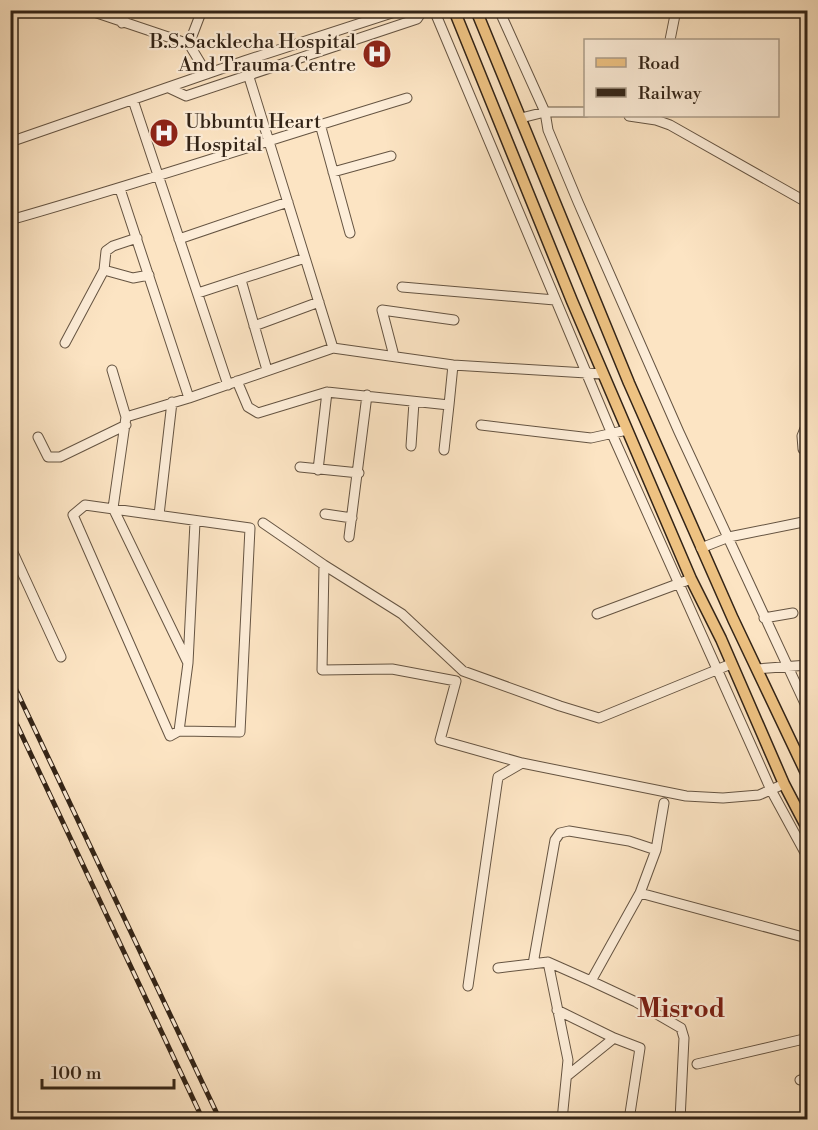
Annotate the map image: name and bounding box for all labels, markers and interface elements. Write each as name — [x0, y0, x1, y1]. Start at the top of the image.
place label: B.S.Sacklecha Hospital And Trauma Centre — [148, 30, 356, 78]
hospital icon: B.S.Sacklecha Hospital And Trauma Centre — [361, 38, 393, 70]
legend — [584, 39, 779, 117]
text: Road — [638, 52, 681, 75]
text: Railway — [638, 82, 702, 105]
place label: Ubbuntu Heart Hospital — [185, 110, 321, 158]
hospital icon: Ubbuntu Heart Hospital — [148, 117, 180, 149]
district label: Misrod — [637, 993, 725, 1025]
scale bar — [42, 1052, 174, 1090]
text: 100 m — [51, 1062, 102, 1085]

